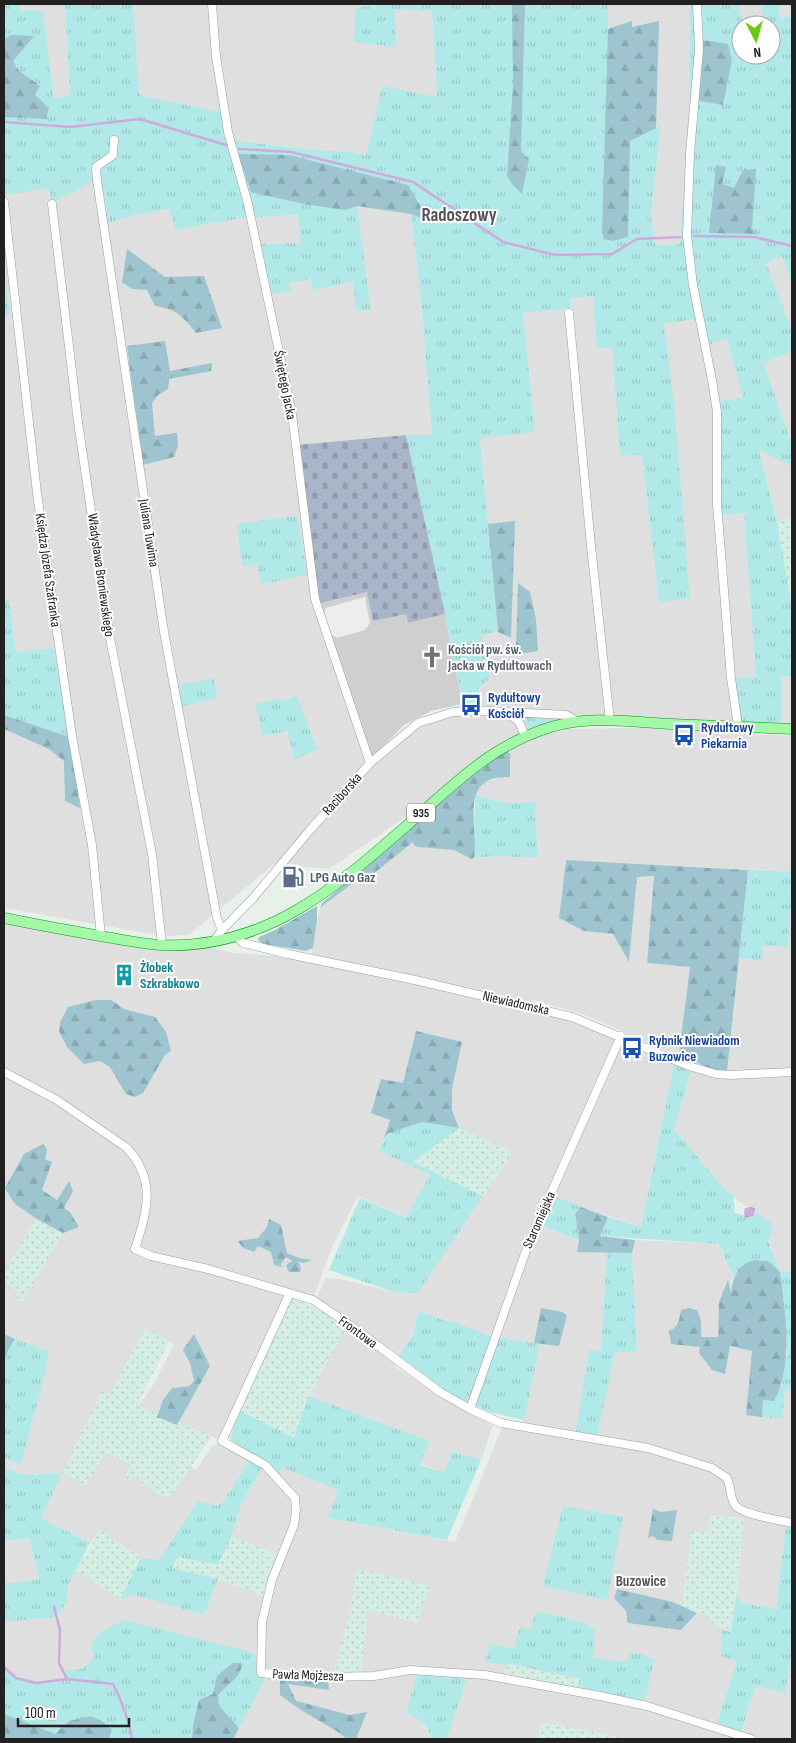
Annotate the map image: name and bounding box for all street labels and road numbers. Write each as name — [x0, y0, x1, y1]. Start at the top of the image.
street label: Świętego Jacka — [270, 349, 300, 421]
street label: Juliana Tuwima — [135, 497, 163, 568]
street label: Księdza Józefa Szafranka — [32, 512, 64, 628]
street label: Władysława Broniewskiego — [84, 512, 118, 638]
street label: Raciborska — [319, 769, 365, 819]
road number: 935 — [407, 804, 435, 822]
street label: Niewiadomska — [481, 987, 551, 1019]
street label: Staromiejska — [519, 1189, 559, 1251]
street label: Frontowa — [335, 1312, 381, 1352]
street label: Pawła Mojżesza — [272, 1665, 344, 1685]

